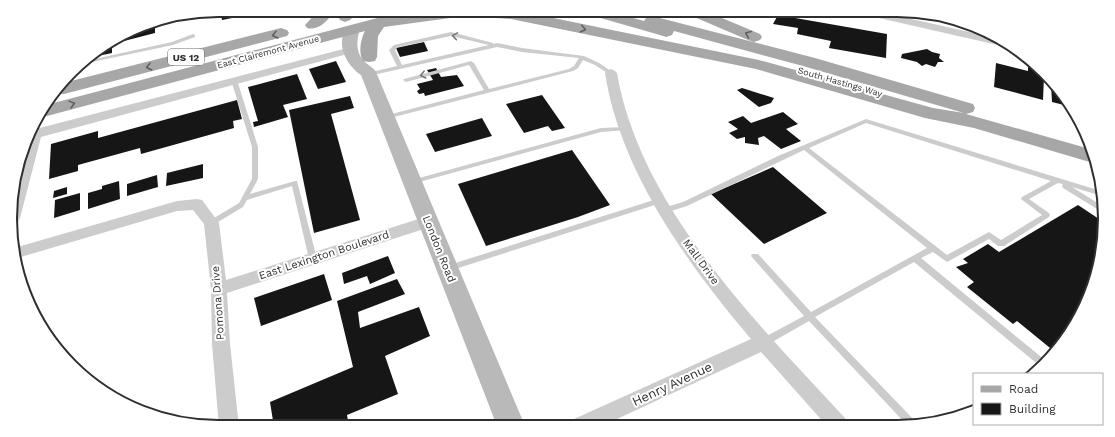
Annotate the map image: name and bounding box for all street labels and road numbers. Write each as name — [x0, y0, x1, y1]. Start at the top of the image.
street label: East Clairemont Avenue — [216, 34, 320, 70]
road number: US 12 — [168, 49, 204, 65]
street label: South Hastings Way — [797, 65, 884, 99]
street label: London Road — [420, 214, 458, 284]
street label: East Lexington Boulevard — [257, 228, 391, 282]
street label: Mall Drive — [680, 237, 722, 287]
street label: Pomona Drive — [209, 266, 227, 340]
street label: Henry Avenue — [630, 359, 714, 409]

